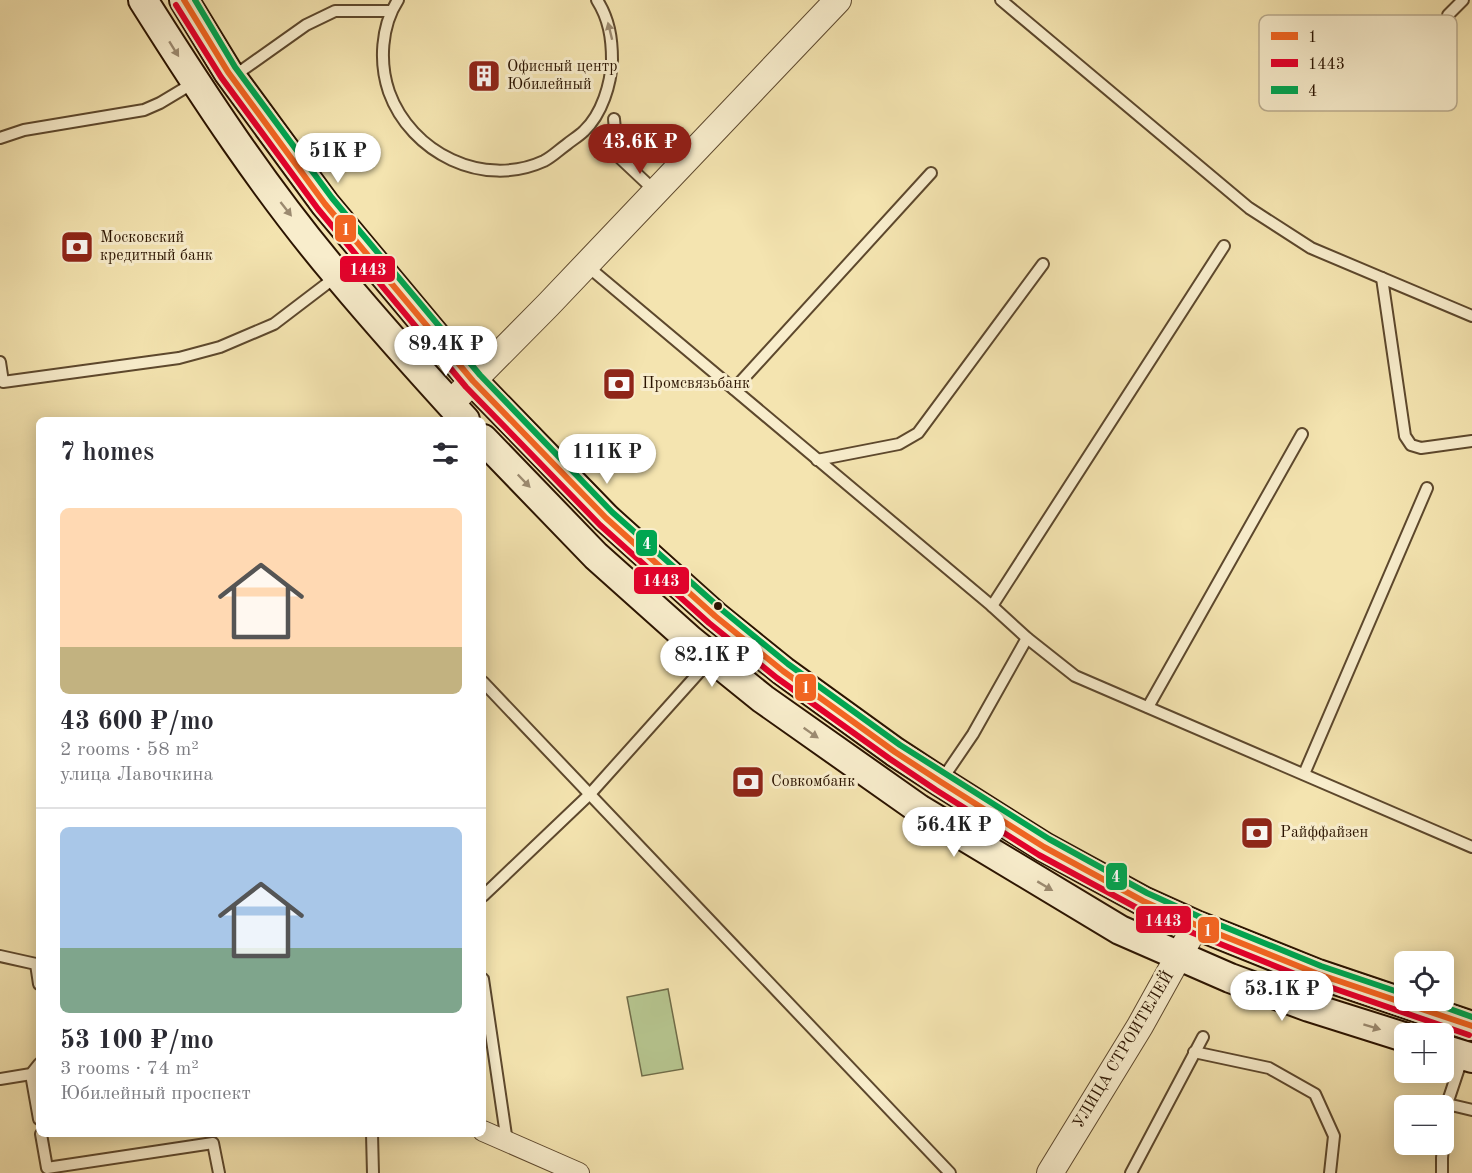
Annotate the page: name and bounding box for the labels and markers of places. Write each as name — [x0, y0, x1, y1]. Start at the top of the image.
building icon: Офисный центр Юбилейный — [466, 58, 502, 94]
place label: Офисный центр Юбилейный — [507, 59, 618, 93]
pin: 43.6K ₽ — [585, 124, 695, 175]
pin: 51K ₽ — [296, 133, 380, 184]
bank icon: Московский кредитный банк — [59, 229, 95, 265]
place label: Московский кредитный банк — [100, 230, 213, 264]
pin: 89.4K ₽ — [391, 326, 501, 377]
bank icon: Промсвязьбанк — [601, 366, 637, 402]
place label: Промсвязьбанк — [642, 376, 750, 392]
pin: 111K ₽ — [558, 434, 656, 485]
unlabelled marker — [712, 600, 724, 612]
pin: 82.1K ₽ — [657, 637, 767, 688]
bank icon: Совкомбанк — [730, 764, 766, 800]
place label: Совкомбанк — [771, 774, 855, 790]
pin: 56.4K ₽ — [899, 807, 1009, 858]
bank icon: Райффайзен — [1239, 815, 1275, 851]
place label: Райффайзен — [1280, 825, 1368, 841]
pin: 53.1K ₽ — [1227, 971, 1337, 1022]

